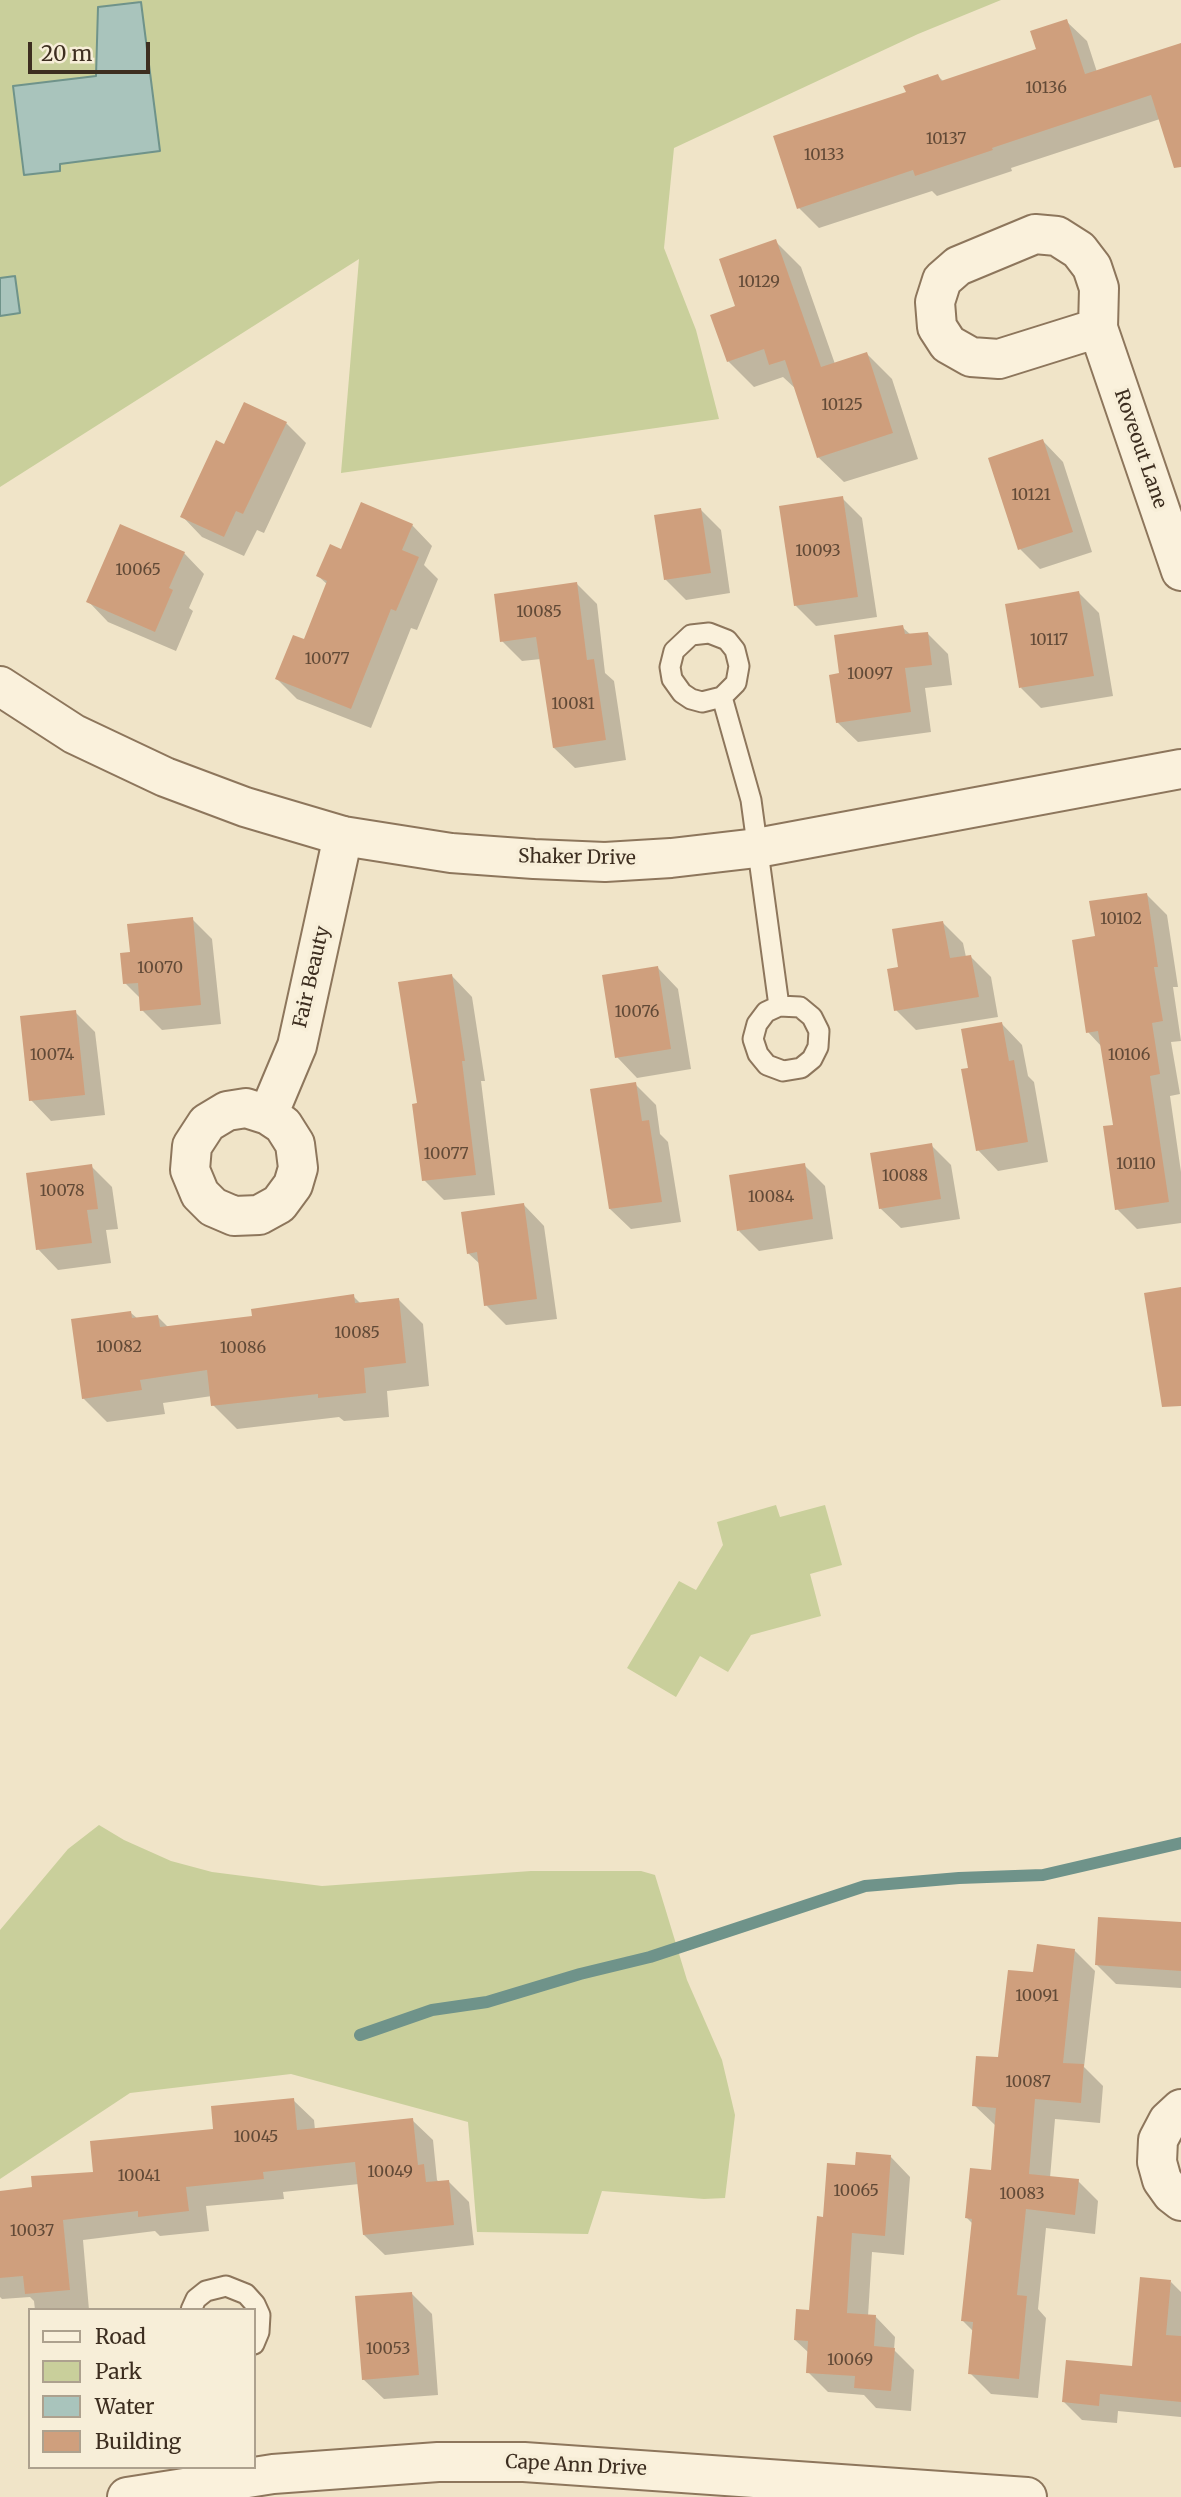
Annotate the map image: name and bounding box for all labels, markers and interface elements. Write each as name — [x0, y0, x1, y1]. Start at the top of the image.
scale bar — [32, 28, 154, 72]
text: 20 m — [41, 40, 92, 67]
house number: 10136 — [1025, 78, 1067, 98]
house number: 10137 — [926, 129, 966, 149]
house number: 10133 — [804, 145, 844, 165]
house number: 10129 — [738, 272, 780, 292]
street label: Roveout Lane — [1109, 386, 1171, 512]
house number: 10125 — [821, 395, 863, 415]
house number: 10121 — [1011, 485, 1051, 505]
house number: 10093 — [795, 541, 841, 561]
house number: 10065 — [115, 560, 161, 580]
house number: 10085 — [516, 602, 562, 622]
house number: 10117 — [1030, 630, 1068, 650]
house number: 10077 — [304, 649, 350, 669]
house number: 10097 — [847, 664, 893, 684]
house number: 10081 — [551, 694, 595, 714]
street label: Shaker Drive — [518, 846, 636, 870]
house number: 10102 — [1100, 909, 1142, 929]
street label: Fair Beauty — [289, 924, 335, 1030]
house number: 10070 — [137, 958, 183, 978]
house number: 10076 — [615, 1002, 659, 1022]
house number: 10074 — [30, 1045, 74, 1065]
house number: 10106 — [1108, 1045, 1150, 1065]
house number: 10077 — [423, 1144, 469, 1164]
house number: 10110 — [1116, 1154, 1156, 1174]
house number: 10088 — [882, 1166, 928, 1186]
house number: 10078 — [39, 1181, 85, 1201]
house number: 10084 — [748, 1187, 794, 1207]
house number: 10085 — [334, 1323, 380, 1343]
house number: 10082 — [96, 1337, 142, 1357]
house number: 10086 — [220, 1338, 266, 1358]
house number: 10091 — [1015, 1986, 1059, 2006]
house number: 10087 — [1005, 2072, 1051, 2092]
house number: 10045 — [234, 2127, 278, 2147]
house number: 10049 — [367, 2162, 413, 2182]
house number: 10041 — [117, 2166, 161, 2186]
house number: 10065 — [833, 2181, 879, 2201]
house number: 10083 — [999, 2184, 1045, 2204]
house number: 10037 — [10, 2221, 54, 2241]
legend — [28, 2308, 256, 2469]
text: Road — [95, 2323, 146, 2350]
house number: 10053 — [366, 2339, 410, 2359]
house number: 10069 — [827, 2350, 873, 2370]
text: Park — [95, 2358, 142, 2385]
text: Water — [95, 2393, 154, 2420]
text: Building — [95, 2428, 181, 2455]
street label: Cape Ann Drive — [505, 2451, 647, 2481]

